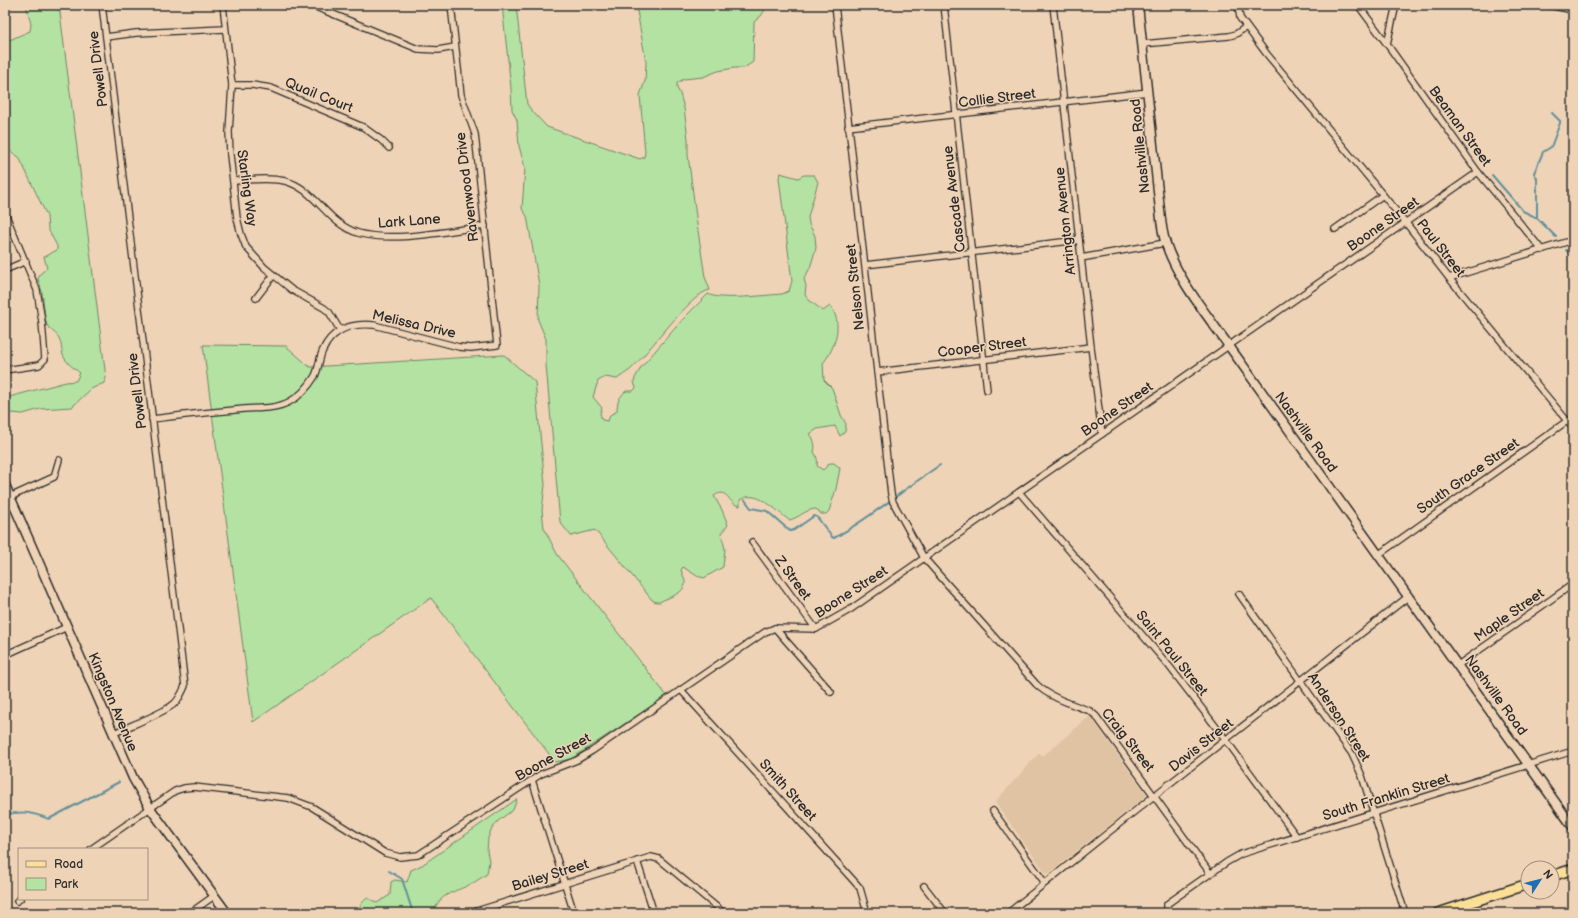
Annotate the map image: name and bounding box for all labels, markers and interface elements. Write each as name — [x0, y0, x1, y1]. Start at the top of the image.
street label: Powell Drive — [85, 30, 111, 108]
street label: Quail Court — [282, 74, 356, 117]
street label: Beaman Street — [1425, 83, 1495, 170]
street label: Collie Street — [957, 85, 1037, 111]
street label: Nashville Road — [1127, 98, 1153, 194]
street label: Ravenwood Drive — [452, 131, 482, 243]
street label: Cascade Avenue — [939, 145, 969, 253]
street label: Starling Way — [233, 149, 261, 228]
street label: Arrington Avenue — [1051, 166, 1079, 276]
street label: Boone Street — [1344, 193, 1423, 255]
street label: Lark Lane — [377, 210, 441, 232]
street label: Paul Street — [1413, 216, 1469, 281]
street label: Nelson Street — [842, 242, 868, 331]
street label: Melissa Drive — [371, 306, 457, 342]
street label: Cooper Street — [937, 333, 1028, 361]
street label: Powell Drive — [124, 352, 150, 430]
street label: Boone Street — [1078, 378, 1157, 440]
street label: Nashville Road — [1271, 388, 1341, 476]
street label: South Grace Street — [1414, 434, 1523, 518]
street label: Z Street — [771, 552, 815, 604]
street label: Boone Street — [811, 562, 891, 622]
street label: Maple Street — [1471, 584, 1548, 645]
street label: Saint Paul Street — [1132, 607, 1212, 700]
street label: Kingston Avenue — [85, 650, 141, 754]
street label: Nashville Road — [1461, 651, 1531, 739]
street label: Anderson Street — [1304, 669, 1374, 765]
street label: Craig Street — [1098, 705, 1159, 776]
street label: Davis Street — [1166, 714, 1237, 775]
street label: Boone Street — [512, 729, 594, 785]
street label: Smith Street — [756, 756, 821, 825]
street label: South Franklin Street — [1320, 769, 1452, 824]
legend — [18, 848, 148, 900]
street label: Bailey Street — [510, 855, 591, 895]
text: Road — [54, 857, 83, 872]
north arrow — [1520, 860, 1560, 900]
text: N — [1540, 867, 1555, 882]
text: Park — [54, 877, 78, 892]

